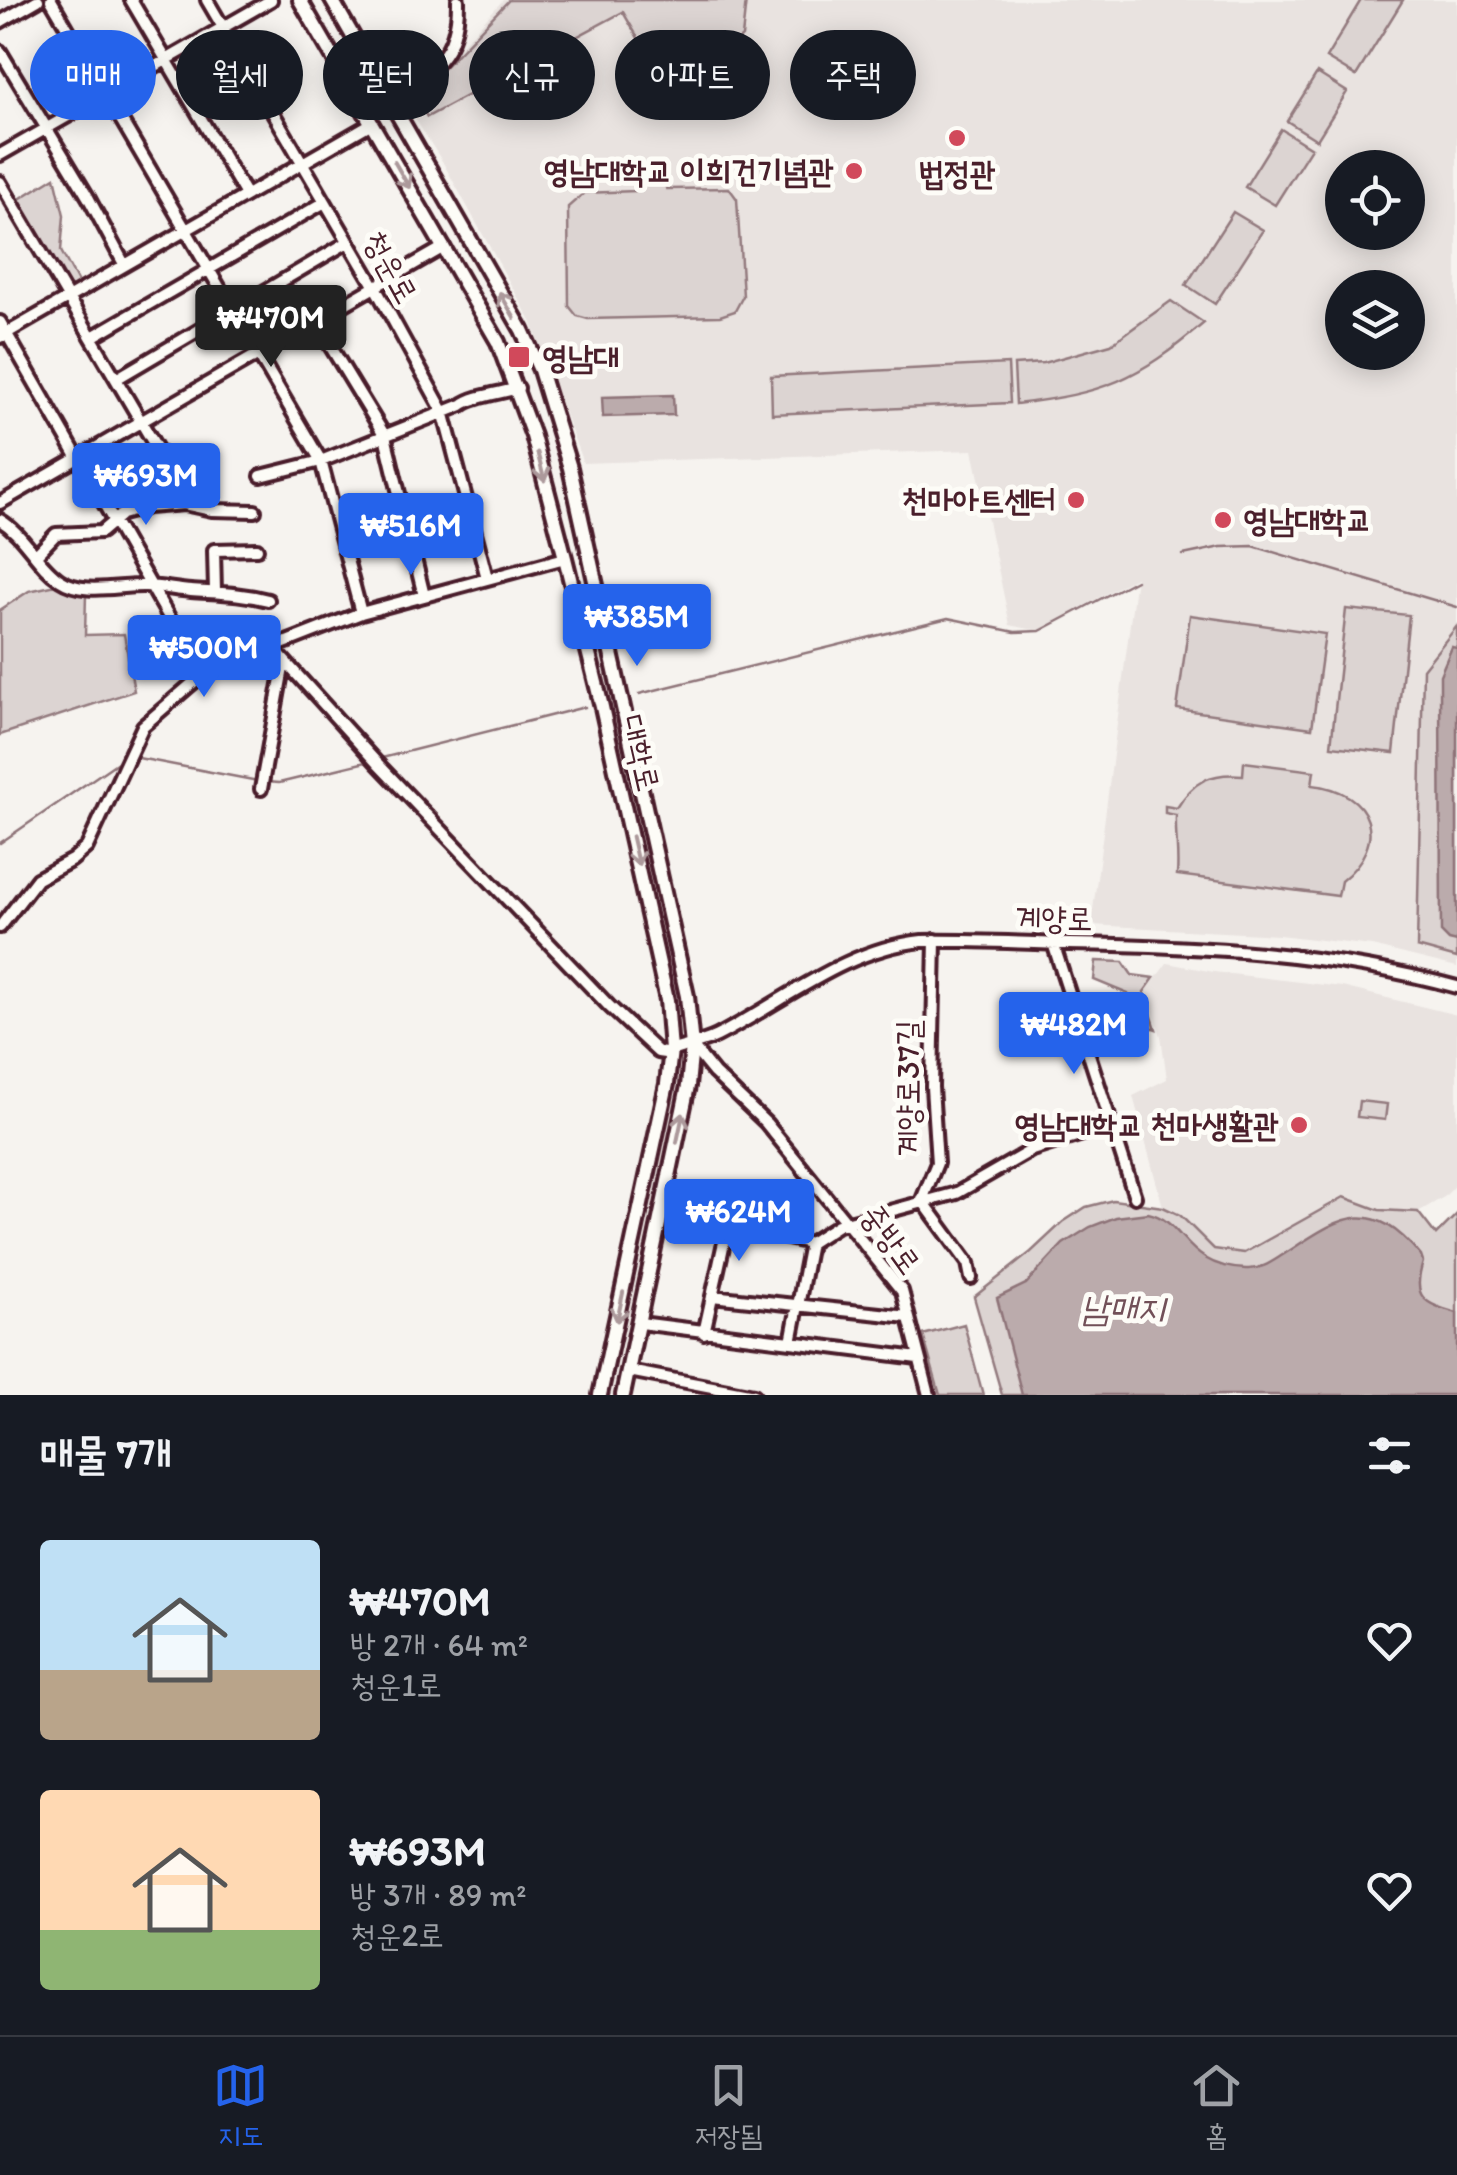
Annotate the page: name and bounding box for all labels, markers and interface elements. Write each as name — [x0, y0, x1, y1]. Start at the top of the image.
chip: 매매 — [30, 30, 156, 120]
chip: 월세 — [176, 30, 303, 120]
chip: 필터 — [323, 30, 449, 120]
chip: 신규 — [469, 30, 595, 120]
chip: 아파트 — [615, 30, 770, 120]
chip: 주택 — [790, 30, 916, 120]
marker: 법정관 — [946, 127, 968, 149]
map controls — [1325, 150, 1425, 370]
button: locate — [1325, 150, 1425, 250]
place label: 영남대학교 이희건기념관 — [544, 152, 834, 190]
place label: 법정관 — [918, 154, 996, 192]
one-way arrow — [392, 160, 412, 189]
marker: 영남대학교 이희건기념관 — [843, 160, 865, 182]
street label: 청운로 — [356, 224, 426, 310]
button: layers — [1325, 270, 1425, 370]
pin: ₩470M — [201, 285, 341, 370]
one-way arrow — [497, 291, 517, 320]
text: ₩470M — [217, 298, 325, 336]
place label: 영남대 — [542, 338, 619, 376]
marker: 영남대 — [506, 344, 532, 370]
pin: ₩693M — [76, 443, 216, 528]
one-way arrow — [533, 451, 552, 482]
text: ₩693M — [94, 456, 198, 494]
place label: 천마아트센터 — [902, 481, 1056, 519]
marker: 천마아트센터 — [1065, 489, 1087, 511]
pin: ₩516M — [341, 493, 481, 578]
place label: 영남대학교 — [1243, 501, 1372, 539]
text: ₩516M — [360, 506, 462, 544]
marker: 영남대학교 — [1212, 509, 1234, 531]
pin: ₩385M — [567, 584, 707, 669]
text: ₩385M — [585, 597, 689, 635]
pin: ₩500M — [134, 615, 274, 700]
text: ₩500M — [150, 628, 258, 666]
street label: 대학로 — [614, 711, 668, 795]
one-way arrow — [627, 834, 645, 866]
street label: 계양로 — [1015, 898, 1093, 938]
pin: ₩482M — [1004, 992, 1144, 1077]
text: ₩482M — [1021, 1005, 1127, 1043]
street label: 계양로37길 — [889, 1020, 927, 1156]
place label: 영남대학교 천마생활관 — [1014, 1106, 1279, 1144]
one-way arrow — [671, 1113, 690, 1145]
marker: 영남대학교 천마생활관 — [1288, 1114, 1310, 1136]
pin: ₩624M — [669, 1179, 809, 1264]
text: ₩624M — [686, 1192, 792, 1230]
street label: 중방로 — [853, 1197, 929, 1281]
water label: 남매지 — [1081, 1287, 1169, 1329]
one-way arrow — [610, 1290, 628, 1322]
text: 매물 7개 — [40, 1428, 172, 1479]
icon: filters — [1362, 1428, 1417, 1483]
text: ₩470M — [350, 1575, 491, 1626]
icon: home — [120, 1580, 240, 1700]
icon: heart — [1362, 1613, 1417, 1668]
text: 방 2개 · 64 m² — [350, 1626, 528, 1664]
text: 청운1로 — [350, 1666, 442, 1704]
text: ₩693M — [350, 1825, 486, 1876]
icon: home — [120, 1830, 240, 1950]
icon: heart — [1362, 1863, 1417, 1918]
text: 방 3개 · 89 m² — [350, 1876, 527, 1914]
text: 청운2로 — [350, 1916, 444, 1954]
tab: 지도 — [213, 2058, 268, 2155]
tab: 저장됨 — [695, 2058, 762, 2155]
tab: 홈 — [1189, 2058, 1244, 2155]

